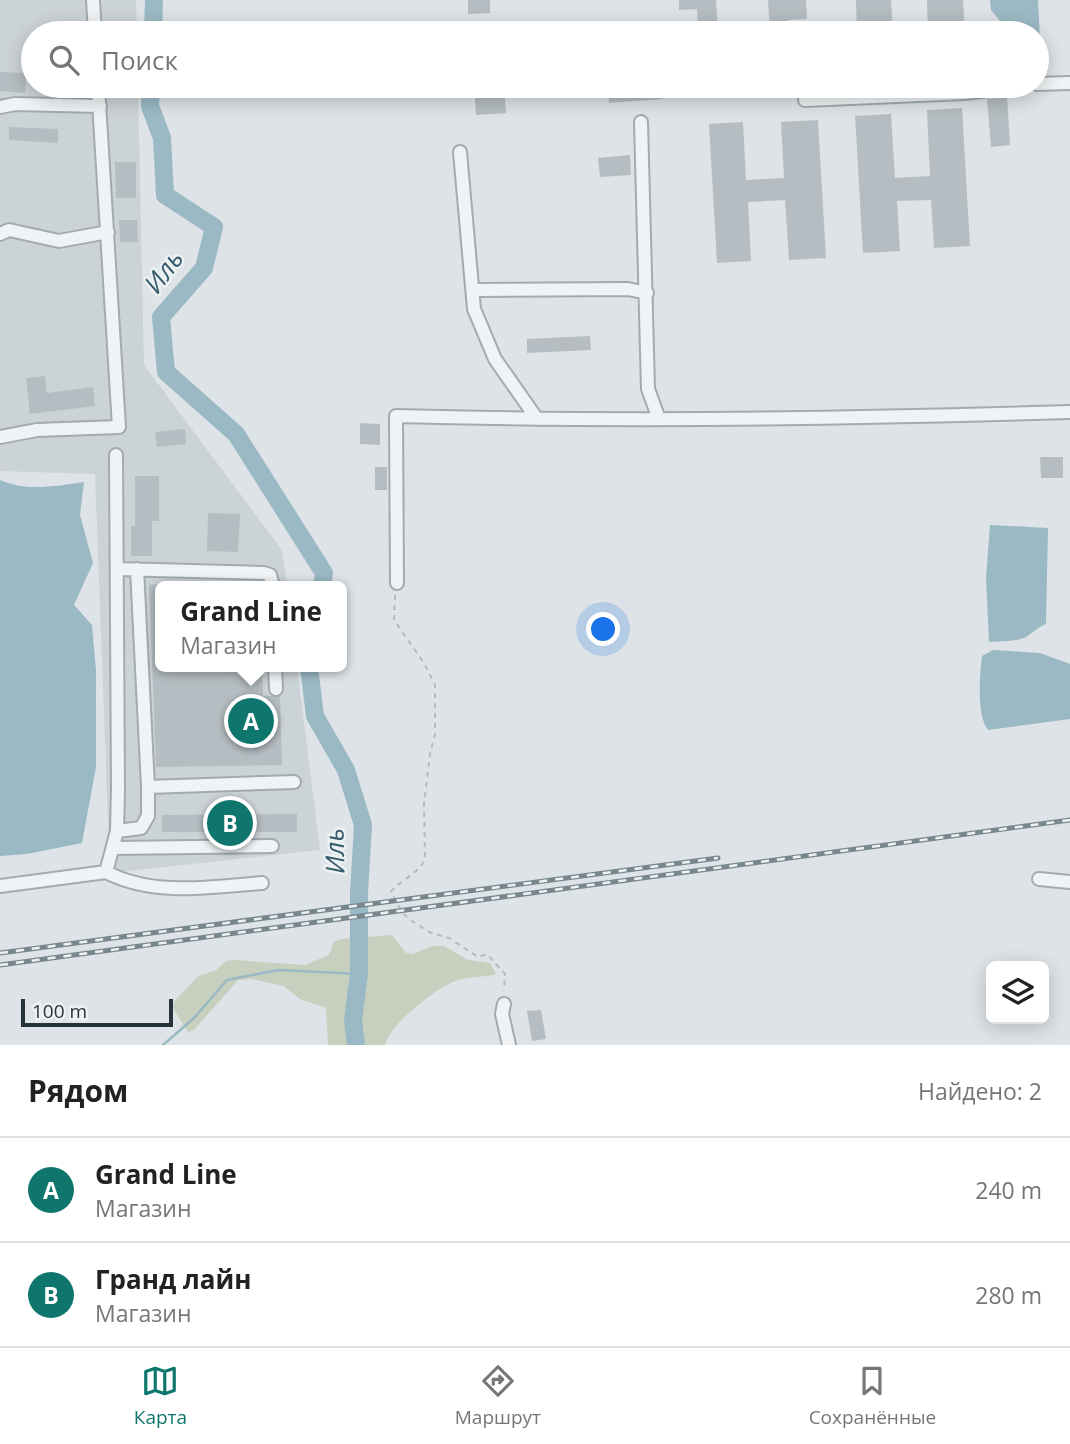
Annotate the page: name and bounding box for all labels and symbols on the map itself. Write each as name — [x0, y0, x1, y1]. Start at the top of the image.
water label: Иль — [135, 242, 191, 300]
your location — [586, 612, 620, 646]
pin: A — [228, 695, 274, 747]
pin: B — [207, 797, 253, 849]
water label: Иль — [316, 828, 352, 874]
scale bar — [21, 996, 173, 1028]

